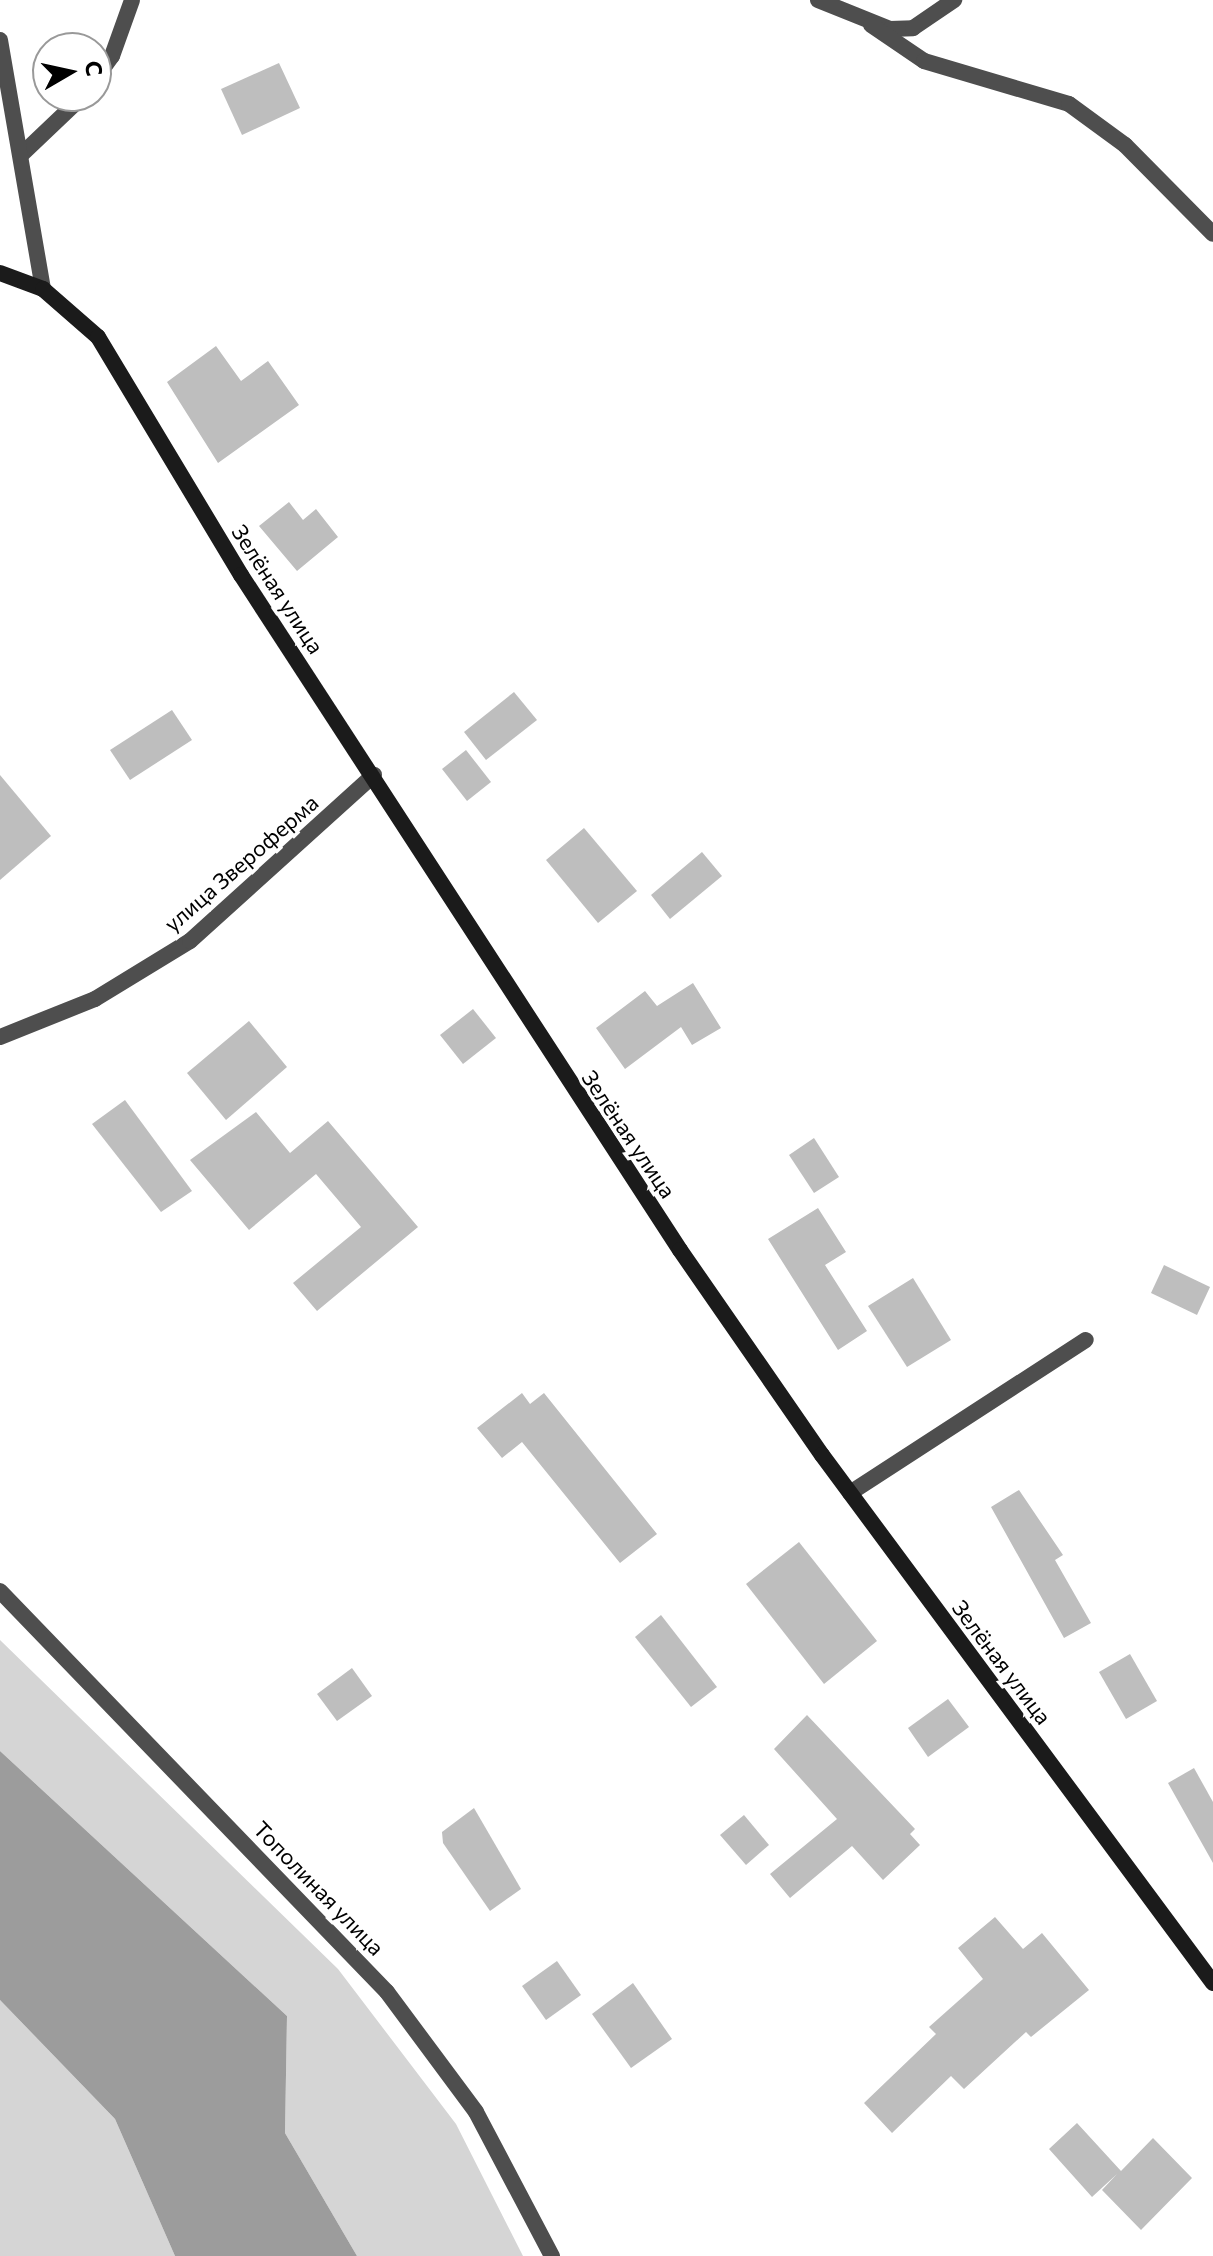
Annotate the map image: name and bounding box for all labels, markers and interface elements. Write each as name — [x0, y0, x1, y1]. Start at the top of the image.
north arrow — [32, 32, 112, 112]
text: С — [80, 59, 109, 78]
street label: Зелёная улица — [227, 520, 329, 658]
street label: улица Звероферма — [159, 789, 323, 937]
street label: Зелёная улица — [577, 1065, 681, 1203]
street label: Зелёная улица — [947, 1595, 1057, 1729]
street label: Тополиная улица — [248, 1815, 390, 1961]

